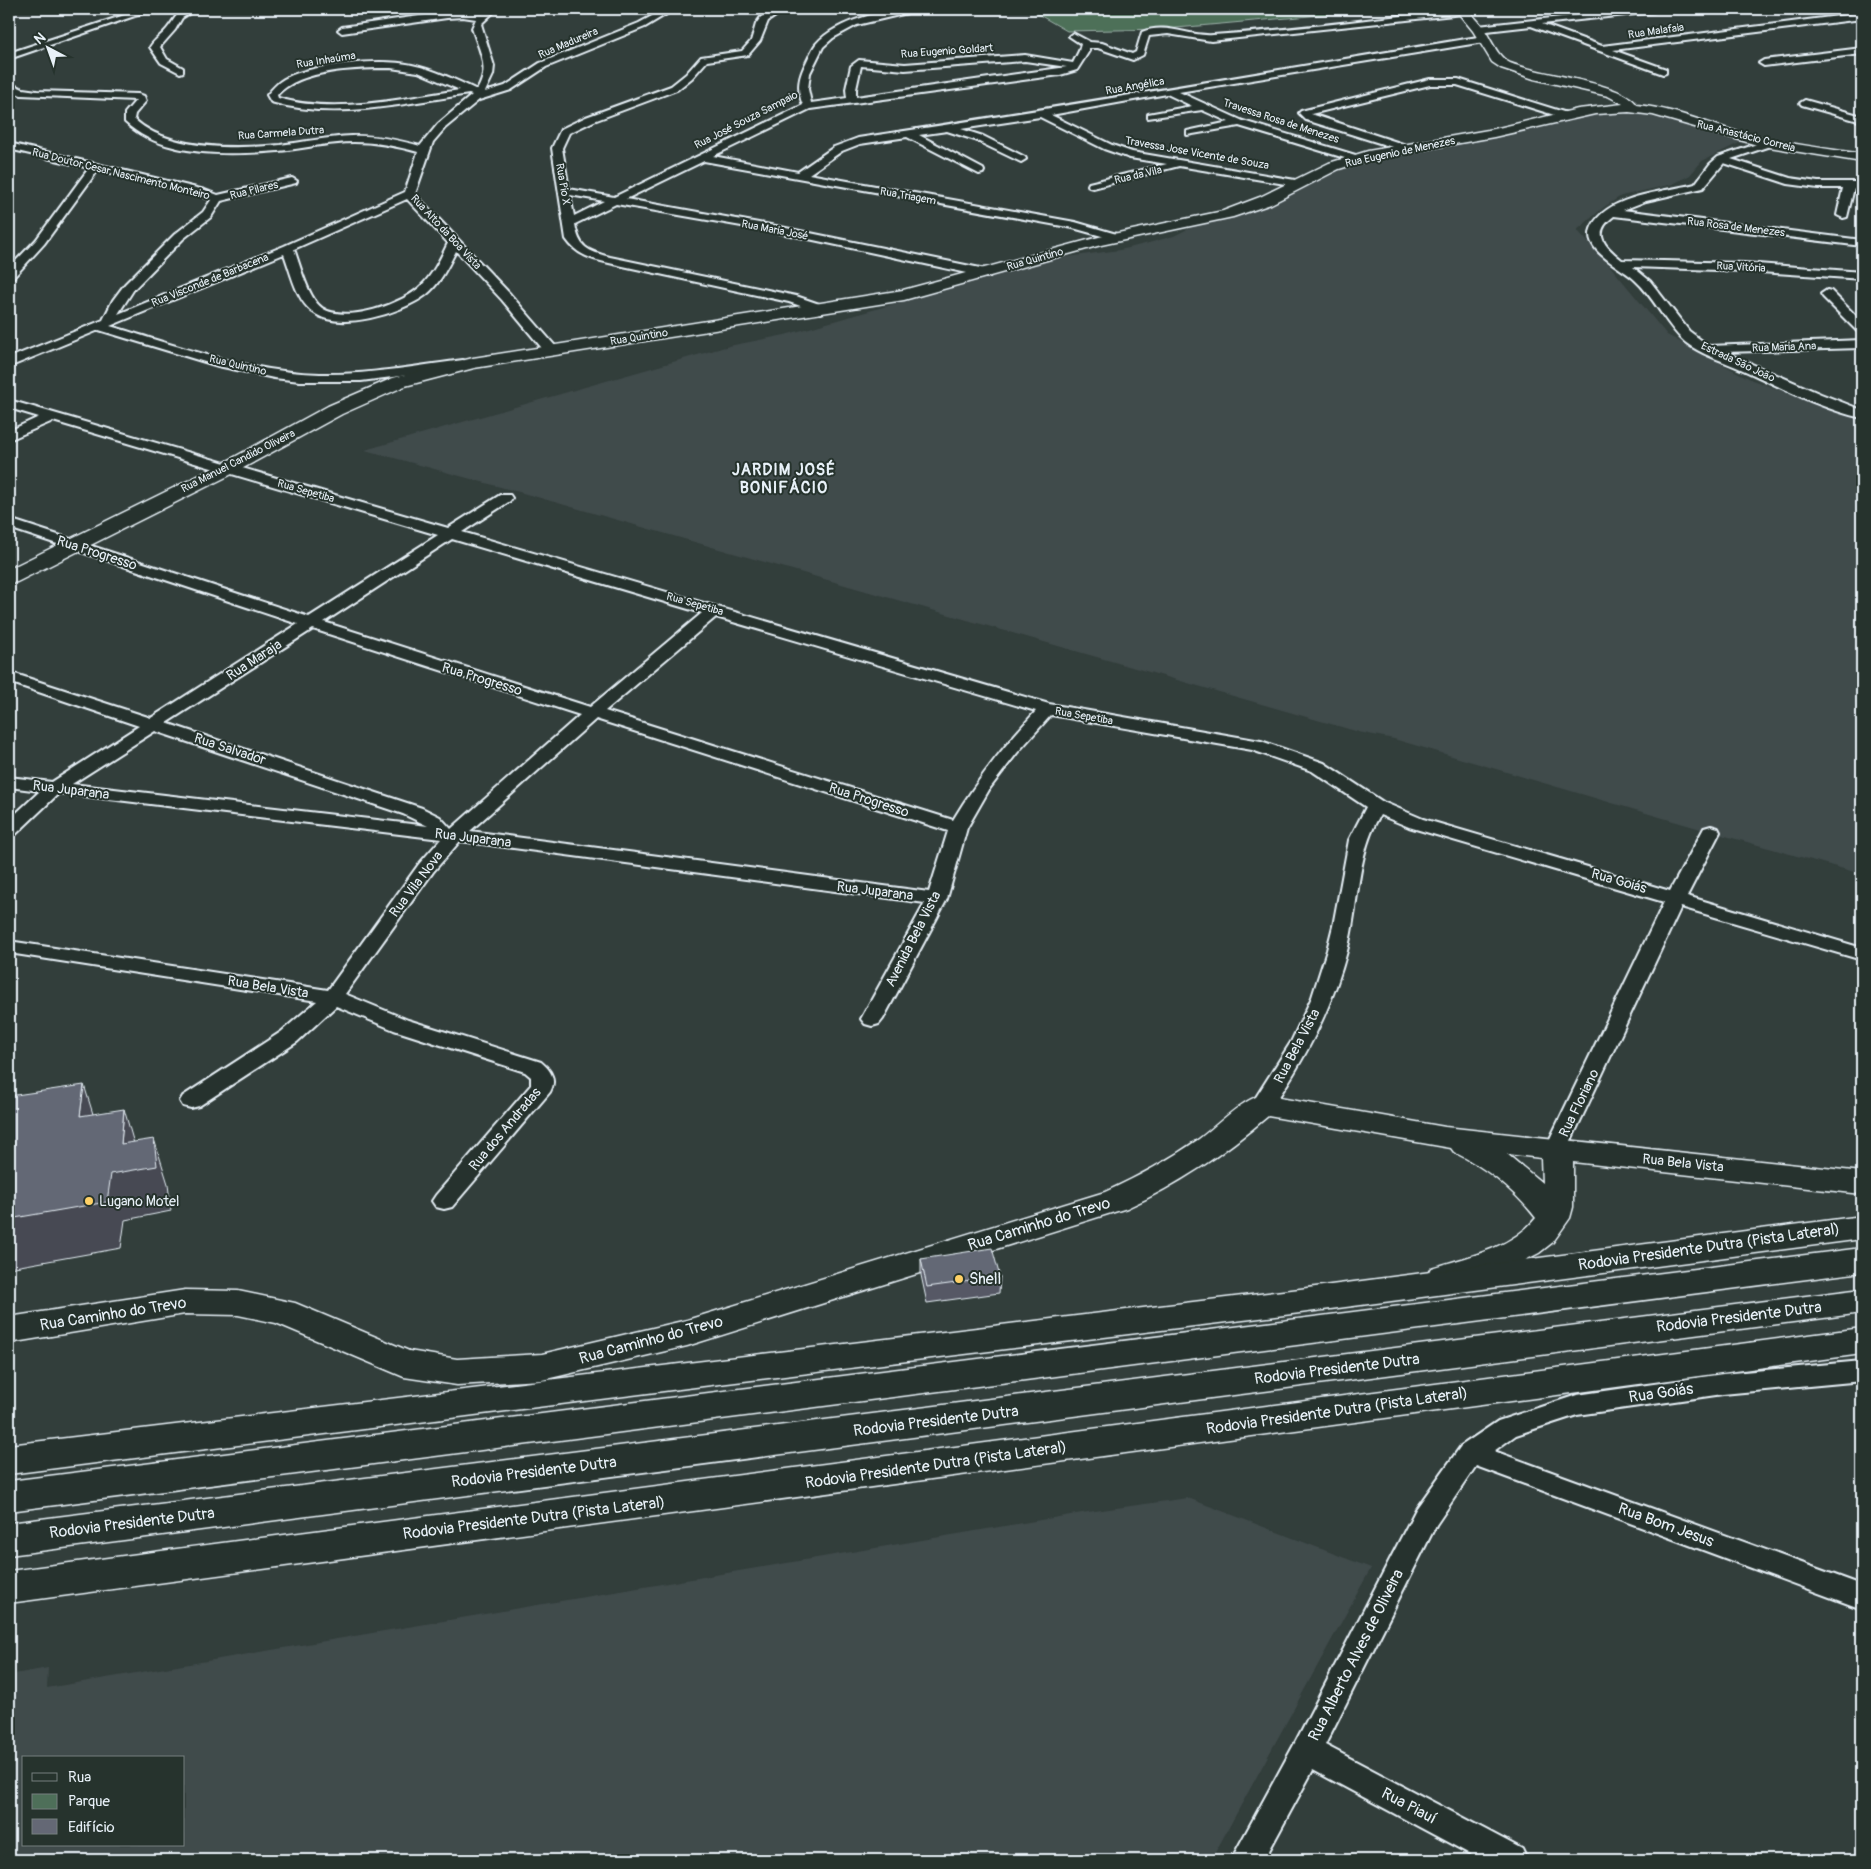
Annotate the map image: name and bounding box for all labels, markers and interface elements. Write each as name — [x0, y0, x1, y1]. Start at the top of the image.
street label: Rua Malafaia — [1627, 21, 1685, 41]
north arrow — [22, 22, 72, 72]
street label: Rua Madureira — [536, 25, 600, 61]
text: N — [31, 29, 49, 48]
street label: Rua Eugenio Goldart — [900, 41, 994, 61]
street label: Rua Inhaúma — [296, 49, 356, 71]
street label: Rua Angélica — [1105, 74, 1165, 98]
street label: Rua José Souza Sampaio — [692, 88, 800, 152]
street label: Travessa Rosa de Menezes — [1221, 96, 1341, 146]
street label: Rua Anastácio Correia — [1695, 117, 1797, 155]
street label: Rua Carmela Dutra — [238, 124, 324, 142]
street label: Travessa Jose Vicente de Souza — [1124, 134, 1270, 172]
street label: Rua Eugenio de Menezes — [1344, 134, 1456, 170]
street label: Rua Doutor Cesar Nascimento Monteiro — [31, 146, 211, 202]
street label: Rua Pio X — [553, 162, 573, 206]
street label: Rua da Vila — [1113, 163, 1163, 187]
street label: Rua Pilares — [229, 178, 280, 202]
street label: Rua Triagem — [879, 185, 937, 207]
street label: Rua Alto da Boa Vista — [408, 192, 484, 272]
street label: Rua Rosa de Menezes — [1686, 215, 1786, 239]
street label: Rua Maria José — [740, 217, 810, 243]
street label: Rua Quintino — [1005, 245, 1065, 273]
street label: Rua Visconde de Barbacena — [150, 251, 270, 309]
street label: Rua Vitória — [1716, 259, 1766, 275]
street label: Rua Quintino — [609, 326, 669, 348]
street label: Estrada São João — [1699, 339, 1777, 385]
street label: Rua Maria Ana — [1752, 339, 1816, 355]
street label: Rua Quintino — [208, 352, 268, 378]
street label: Rua Manuel Candido Oliveira — [179, 427, 297, 495]
district label: JARDIM JOSÉ BONIFÁCIO — [732, 459, 836, 498]
street label: Rua Sepetiba — [276, 477, 336, 505]
street label: Rua Progresso — [55, 532, 140, 574]
street label: Rua Sepetiba — [665, 590, 725, 618]
street label: Rua Maraja — [223, 636, 285, 684]
street label: Rua Progresso — [440, 659, 525, 699]
street label: Rua Sepetiba — [1054, 704, 1114, 728]
street label: Rua Salvador — [192, 729, 268, 769]
street label: Rua Juparana — [32, 777, 110, 803]
street label: Rua Progresso — [827, 779, 912, 821]
street label: Rua Juparana — [434, 825, 512, 851]
street label: Rua Vila Nova — [386, 848, 446, 920]
street label: Rua Goiás — [1589, 865, 1649, 897]
street label: Rua Juparana — [836, 878, 914, 904]
street label: Avenida Bela Vista — [882, 888, 944, 990]
street label: Rua Bela Vista — [226, 972, 310, 1002]
street label: Rua Bela Vista — [1270, 1006, 1324, 1086]
street label: Rua Floriano — [1555, 1066, 1603, 1140]
street label: Rua dos Andradas — [465, 1083, 545, 1174]
street label: Rua Bela Vista — [1641, 1150, 1725, 1176]
place label: Lugano Motel — [99, 1193, 179, 1210]
street label: Rua Caminho do Trevo — [965, 1193, 1113, 1255]
marker: Lugano Motel — [83, 1195, 95, 1207]
street label: Rodovia Presidente Dutra (Pista Lateral) — [1577, 1219, 1841, 1275]
place label: Shell — [969, 1269, 1001, 1289]
marker: Shell — [953, 1273, 965, 1285]
street label: Rua Caminho do Trevo — [38, 1292, 188, 1335]
street label: Rodovia Presidente Dutra — [1655, 1297, 1823, 1337]
street label: Rua Caminho do Trevo — [577, 1311, 726, 1369]
street label: Rodovia Presidente Dutra — [1253, 1349, 1421, 1389]
street label: Rua Goiás — [1627, 1379, 1695, 1407]
street label: Rodovia Presidente Dutra (Pista Lateral) — [1205, 1383, 1469, 1439]
street label: Rodovia Presidente Dutra — [852, 1401, 1020, 1441]
street label: Rodovia Presidente Dutra (Pista Lateral) — [804, 1437, 1068, 1493]
street label: Rodovia Presidente Dutra — [450, 1452, 618, 1492]
street label: Rodovia Presidente Dutra (Pista Lateral) — [402, 1492, 666, 1544]
street label: Rua Bom Jesus — [1615, 1498, 1717, 1552]
street label: Rodovia Presidente Dutra — [48, 1503, 216, 1543]
street label: Rua Alberto Alves de Oliveira — [1304, 1566, 1408, 1744]
legend — [22, 1756, 185, 1846]
text: Rua — [68, 1768, 91, 1787]
street label: Rua Piauí — [1378, 1783, 1440, 1829]
text: Parque — [68, 1792, 111, 1811]
text: Edifício — [68, 1818, 114, 1837]

